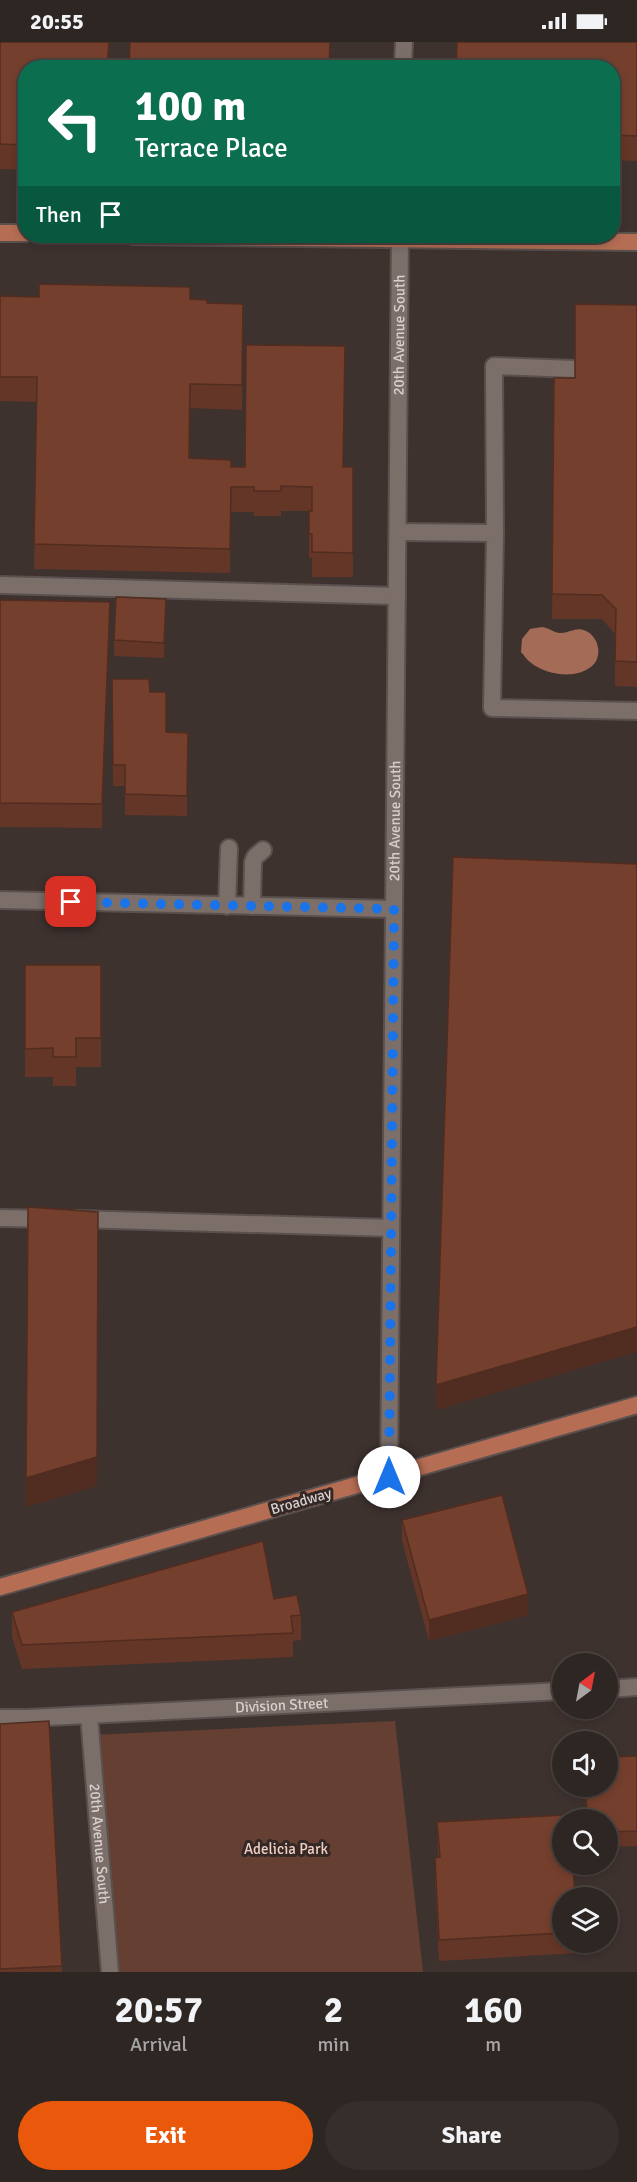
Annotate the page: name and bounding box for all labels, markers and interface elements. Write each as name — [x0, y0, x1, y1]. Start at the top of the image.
text: 20:55 — [30, 8, 84, 35]
text: 100 m — [135, 81, 246, 132]
icon: left — [36, 84, 114, 162]
text: Terrace Place — [135, 132, 288, 165]
icon: arrive — [94, 198, 127, 231]
text: Then — [36, 201, 82, 228]
street label: 20th Avenue South — [390, 274, 409, 396]
street label: 20th Avenue South — [385, 760, 404, 882]
pin — [45, 876, 96, 927]
icon: arrive — [54, 885, 87, 918]
position arrow — [357, 1445, 421, 1509]
street label: Broadway — [268, 1484, 334, 1518]
north arrow — [552, 1653, 618, 1719]
map controls — [552, 1653, 618, 1953]
street label: Division Street — [235, 1694, 329, 1717]
button: sound — [552, 1731, 618, 1797]
street label: 20th Avenue South — [86, 1783, 113, 1905]
button: search — [552, 1809, 618, 1875]
park label: Adelicia Park — [244, 1840, 328, 1858]
button: layers — [552, 1887, 618, 1953]
text: 20:57 — [115, 1988, 203, 2033]
text: 2 — [324, 1988, 343, 2033]
text: 160 — [464, 1988, 522, 2033]
text: Arrival — [130, 2032, 187, 2057]
text: min — [317, 2032, 350, 2057]
text: m — [485, 2032, 501, 2057]
button: Exit — [18, 2101, 313, 2170]
button: Share — [325, 2101, 619, 2170]

